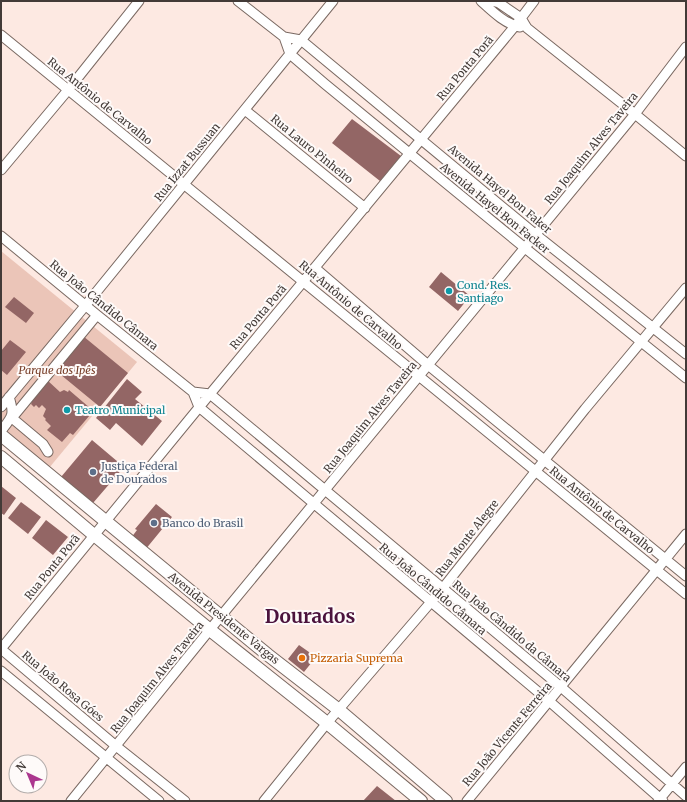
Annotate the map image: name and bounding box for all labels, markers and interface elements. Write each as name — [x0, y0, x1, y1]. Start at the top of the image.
street label: Rua Ponta Porã — [434, 33, 496, 103]
street label: Rua Antônio de Carvalho — [45, 54, 156, 148]
street label: Rua Joaquim Alves Taveira — [541, 89, 641, 207]
street label: Rua Lauro Pinheiro — [268, 112, 356, 187]
street label: Rua Izzat Bussuan — [151, 119, 223, 204]
street label: Avenida Hayel Bon Faker — [445, 141, 555, 236]
street label: Avenida Hayel Bon Facker — [437, 159, 552, 256]
street label: Rua João Cândido Câmara — [47, 257, 161, 353]
street label: Rua Antônio de Carvalho — [296, 258, 406, 353]
place label: Cond. Res. Santiago — [457, 278, 512, 305]
street label: Rua Ponta Porã — [227, 282, 289, 352]
marker: Cond. Res. Santiago — [444, 286, 454, 296]
street label: Rua Joaquim Alves Taveira — [320, 358, 420, 476]
park label: Parque dos Ipês — [18, 363, 96, 377]
place label: Teatro Municipal — [75, 403, 166, 417]
marker: Teatro Municipal — [62, 405, 72, 415]
place label: Justiça Federal de Dourados — [100, 459, 178, 486]
street label: Rua Antônio de Carvalho — [547, 463, 658, 557]
marker: Justiça Federal de Dourados — [88, 467, 98, 477]
street label: Rua Monte Alegre — [433, 496, 502, 579]
place label: Banco do Brasil — [162, 516, 244, 530]
marker: Banco do Brasil — [149, 518, 159, 528]
street label: Rua Ponta Porã — [21, 531, 83, 603]
street label: Rua João Cândido Câmara — [377, 540, 489, 638]
street label: Avenida Presidente Vargas — [165, 568, 282, 667]
street label: Rua João Cândido da Câmara — [450, 577, 574, 685]
district label: Dourados — [265, 604, 355, 628]
street label: Rua Joaquim Alves Taveira — [107, 618, 207, 736]
street label: Rua João Rosa Góes — [19, 648, 107, 724]
place label: Pizzaria Suprema — [310, 651, 403, 665]
marker: Pizzaria Suprema — [297, 653, 307, 663]
street label: Rua João Vicente Ferreira — [459, 679, 555, 789]
north arrow — [8, 754, 48, 794]
text: N — [13, 759, 29, 775]

